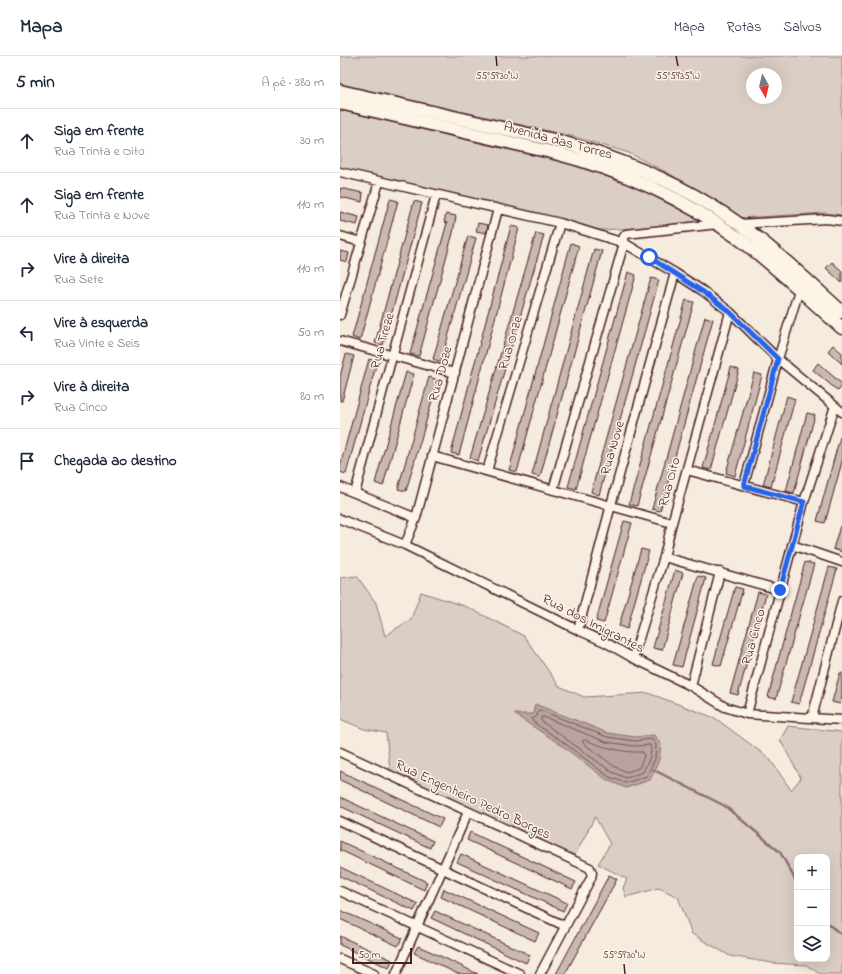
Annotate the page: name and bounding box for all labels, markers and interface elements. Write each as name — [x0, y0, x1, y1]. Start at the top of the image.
text: Mapa — [20, 14, 62, 41]
text: Mapa — [674, 17, 705, 38]
text: Rotas — [727, 17, 761, 38]
text: Salvos — [783, 17, 822, 38]
north arrow — [746, 68, 782, 104]
text: 55°59'30"W — [476, 69, 518, 84]
text: 55°59'35"W — [656, 69, 700, 84]
text: 5 min — [16, 70, 55, 95]
text: A pé · 380 m — [261, 73, 324, 92]
street label: Avenida das Torres — [501, 116, 615, 166]
text: Siga em frente — [54, 120, 144, 142]
icon: ahead — [16, 130, 38, 152]
text: 30 m — [300, 131, 324, 150]
text: Rua Trinta e Oito — [54, 142, 145, 161]
text: Siga em frente — [54, 184, 144, 206]
icon: ahead — [16, 194, 38, 216]
text: 110 m — [297, 195, 324, 214]
text: Rua Trinta e Nove — [54, 206, 150, 225]
text: Vire à direita — [54, 248, 129, 270]
route start — [640, 248, 658, 266]
icon: right — [16, 258, 38, 280]
text: 110 m — [297, 259, 324, 278]
text: Rua Sete — [54, 270, 103, 289]
street label: Rua Treze — [365, 310, 401, 372]
text: Vire à esquerda — [54, 312, 148, 334]
street label: Rua Onze — [493, 313, 529, 372]
icon: left — [16, 322, 38, 344]
text: 50 m — [298, 323, 324, 342]
text: Rua Vinte e Seis — [54, 334, 140, 353]
street label: Rua Doze — [424, 343, 459, 404]
text: Vire à direita — [54, 376, 129, 398]
icon: right — [16, 386, 38, 408]
text: 80 m — [300, 387, 324, 406]
text: Rua Cinco — [54, 398, 107, 417]
street label: Rua Nove — [595, 418, 631, 478]
icon: arrive — [16, 450, 38, 472]
text: Chegada ao destino — [54, 450, 177, 472]
street label: Rua Oito — [653, 455, 687, 509]
route end — [771, 581, 789, 599]
street label: Rua dos Imigrantes — [538, 589, 648, 660]
street label: Rua Cinco — [736, 607, 772, 667]
street label: Rua Engenheiro Pedro Borges — [391, 755, 554, 846]
map controls — [794, 854, 830, 962]
button: + — [794, 854, 830, 890]
button: − — [794, 890, 830, 926]
button: layers — [794, 926, 830, 962]
scale bar — [352, 946, 412, 965]
text: 50 m — [358, 947, 380, 963]
text: 55°59'30"W — [603, 948, 645, 963]

